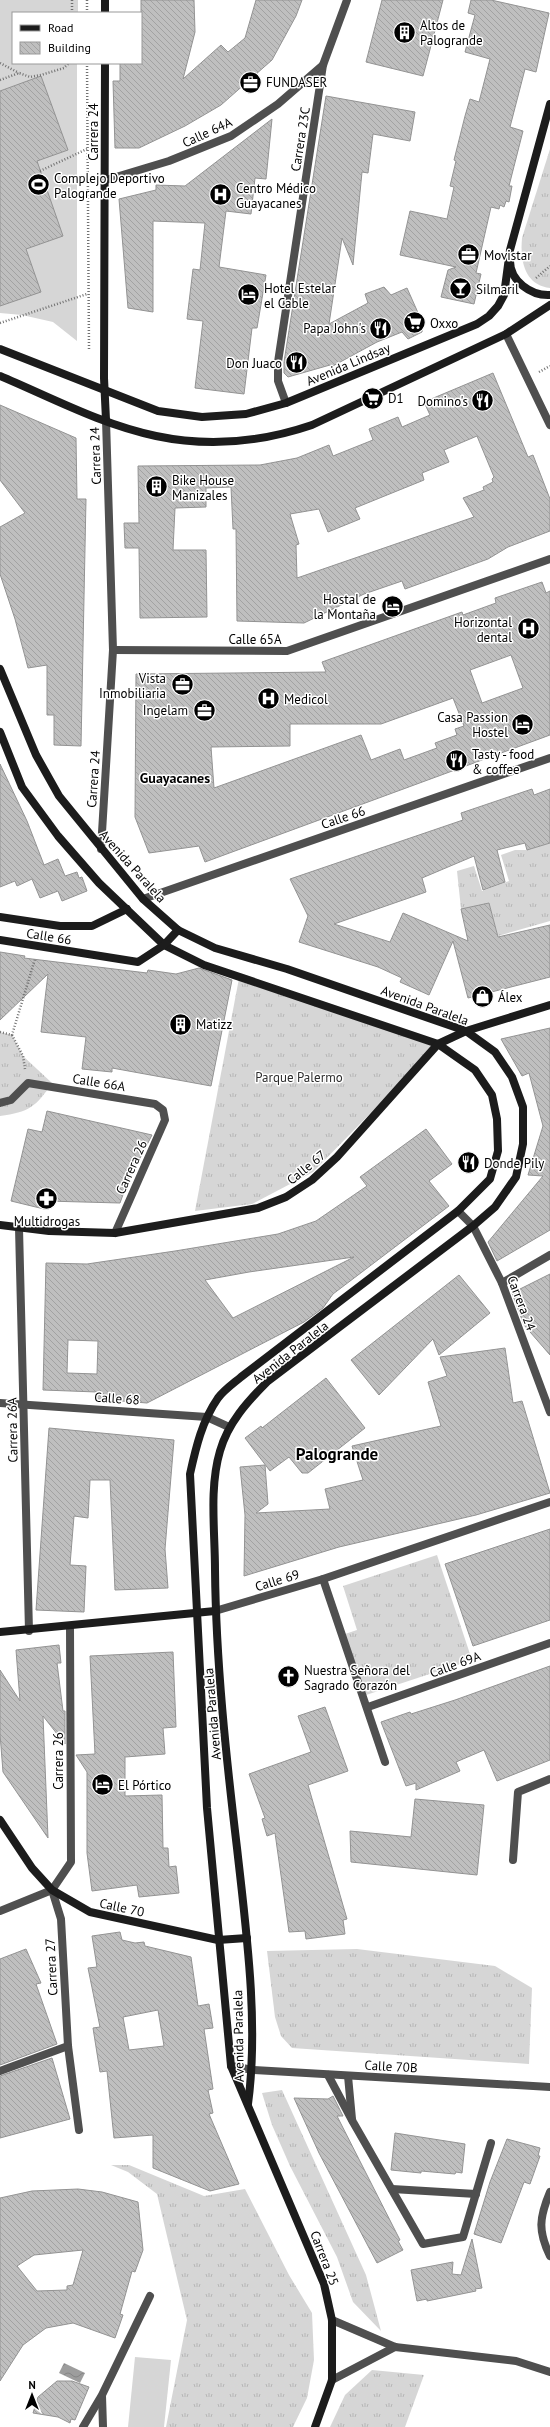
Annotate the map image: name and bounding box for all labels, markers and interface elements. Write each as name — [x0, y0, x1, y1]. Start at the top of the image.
legend — [12, 12, 142, 64]
place label: Altos de Palogrande — [420, 17, 483, 49]
building icon: Altos de Palogrande — [391, 19, 417, 45]
text: Road — [48, 20, 73, 35]
text: Building — [48, 40, 91, 55]
office icon: FUNDASER — [238, 69, 264, 95]
place label: FUNDASER — [266, 74, 328, 91]
street label: Carrera 24 — [85, 103, 102, 161]
street label: Carrera 23C — [287, 106, 314, 173]
street label: Calle 64A — [180, 113, 235, 151]
place label: Complejo Deportivo Palogrande — [54, 170, 165, 202]
sports icon: Complejo Deportivo Palogrande — [25, 172, 51, 198]
place label: Centro Médico Guayacanes — [236, 180, 316, 212]
hospital icon: Centro Médico Guayacanes — [207, 182, 233, 208]
office icon: Movistar — [455, 242, 481, 268]
place label: Movistar — [484, 247, 532, 264]
bar icon: Silmaril — [447, 276, 473, 302]
place label: Hotel Estelar el Cable — [264, 280, 336, 312]
place label: Silmaril — [476, 281, 519, 298]
hotel icon: Hotel Estelar el Cable — [235, 282, 261, 308]
supermarket icon: Oxxo — [402, 310, 428, 336]
restaurant icon: Papa John's — [368, 315, 394, 341]
place label: Oxxo — [430, 315, 458, 332]
place label: Papa John's — [303, 320, 366, 337]
street label: Avenida Lindsay — [304, 339, 393, 390]
restaurant icon: Don Juaco — [284, 350, 310, 376]
place label: Don Juaco — [226, 355, 282, 372]
supermarket icon: D1 — [360, 385, 386, 411]
restaurant icon: Domino's — [470, 388, 496, 414]
place label: D1 — [388, 390, 404, 407]
place label: Domino's — [418, 393, 468, 410]
street label: Carrera 24 — [86, 427, 105, 485]
place label: Bike House Manizales — [172, 472, 234, 504]
building icon: Bike House Manizales — [143, 474, 169, 500]
place label: Hostal de la Montaña — [314, 591, 376, 623]
hotel icon: Hostal de la Montaña — [379, 593, 405, 619]
place label: Horizontal dental — [454, 614, 512, 646]
hospital icon: Horizontal dental — [515, 616, 541, 642]
street label: Calle 65A — [228, 631, 282, 648]
place label: Vista Inmobiliaria — [99, 670, 166, 702]
office icon: Vista Inmobiliaria — [169, 672, 195, 698]
hospital icon: Medicol — [255, 686, 281, 712]
place label: Medicol — [284, 691, 328, 708]
office icon: Ingelam — [191, 697, 217, 723]
place label: Ingelam — [143, 702, 188, 719]
place label: Casa Passion Hostel — [437, 709, 508, 741]
hotel icon: Casa Passion Hostel — [510, 711, 536, 737]
place label: Tasty - food & coffee — [472, 746, 534, 778]
restaurant icon: Tasty - food & coffee — [443, 748, 469, 774]
street label: Carrera 24 — [83, 750, 104, 808]
district label: Guayacanes — [140, 769, 210, 787]
street label: Calle 66 — [319, 802, 367, 833]
street label: Avenida Paralela — [95, 826, 170, 906]
street label: Calle 66 — [25, 925, 73, 948]
street label: Avenida Paralela — [379, 982, 471, 1029]
shop icon: Álex — [470, 984, 496, 1010]
place label: Álex — [498, 989, 523, 1006]
building icon: Matizz — [168, 1011, 194, 1037]
place label: Matizz — [196, 1016, 232, 1033]
park label: Parque Palermo — [255, 1069, 343, 1086]
street label: Calle 66A — [71, 1070, 127, 1095]
street label: Carrera 26 — [112, 1137, 151, 1197]
street label: Calle 67 — [283, 1146, 329, 1188]
restaurant icon: Donde Pily — [456, 1150, 482, 1176]
place label: Donde Pily — [484, 1155, 544, 1172]
pharmacy icon: Multidrogas — [34, 1186, 60, 1212]
place label: Multidrogas — [14, 1213, 80, 1230]
street label: Carrera 24 — [503, 1273, 540, 1333]
street label: Avenida Paralela — [249, 1317, 332, 1387]
street label: Calle 68 — [94, 1388, 140, 1409]
street label: Carrera 26A — [3, 1397, 22, 1463]
district label: Palogrande — [296, 1443, 379, 1465]
street label: Calle 69 — [253, 1566, 301, 1595]
street label: Calle 69A — [427, 1647, 483, 1682]
place label: Nuestra Señora del Sagrado Corazón — [304, 1662, 410, 1694]
church icon: Nuestra Señora del Sagrado Corazón — [275, 1664, 301, 1690]
street label: Avenida Paralela — [200, 1667, 225, 1761]
street label: Carrera 26 — [50, 1732, 67, 1790]
hotel icon: El Pórtico — [89, 1772, 115, 1798]
place label: El Pórtico — [118, 1777, 171, 1794]
street label: Calle 70 — [98, 1894, 146, 1921]
street label: Carrera 27 — [42, 1938, 61, 1996]
street label: Avenida Paralela — [229, 1990, 248, 2082]
street label: Calle 70B — [364, 2057, 418, 2076]
street label: Carrera 25 — [306, 2228, 343, 2288]
north arrow — [12, 2375, 52, 2415]
text: N — [28, 2378, 36, 2392]

